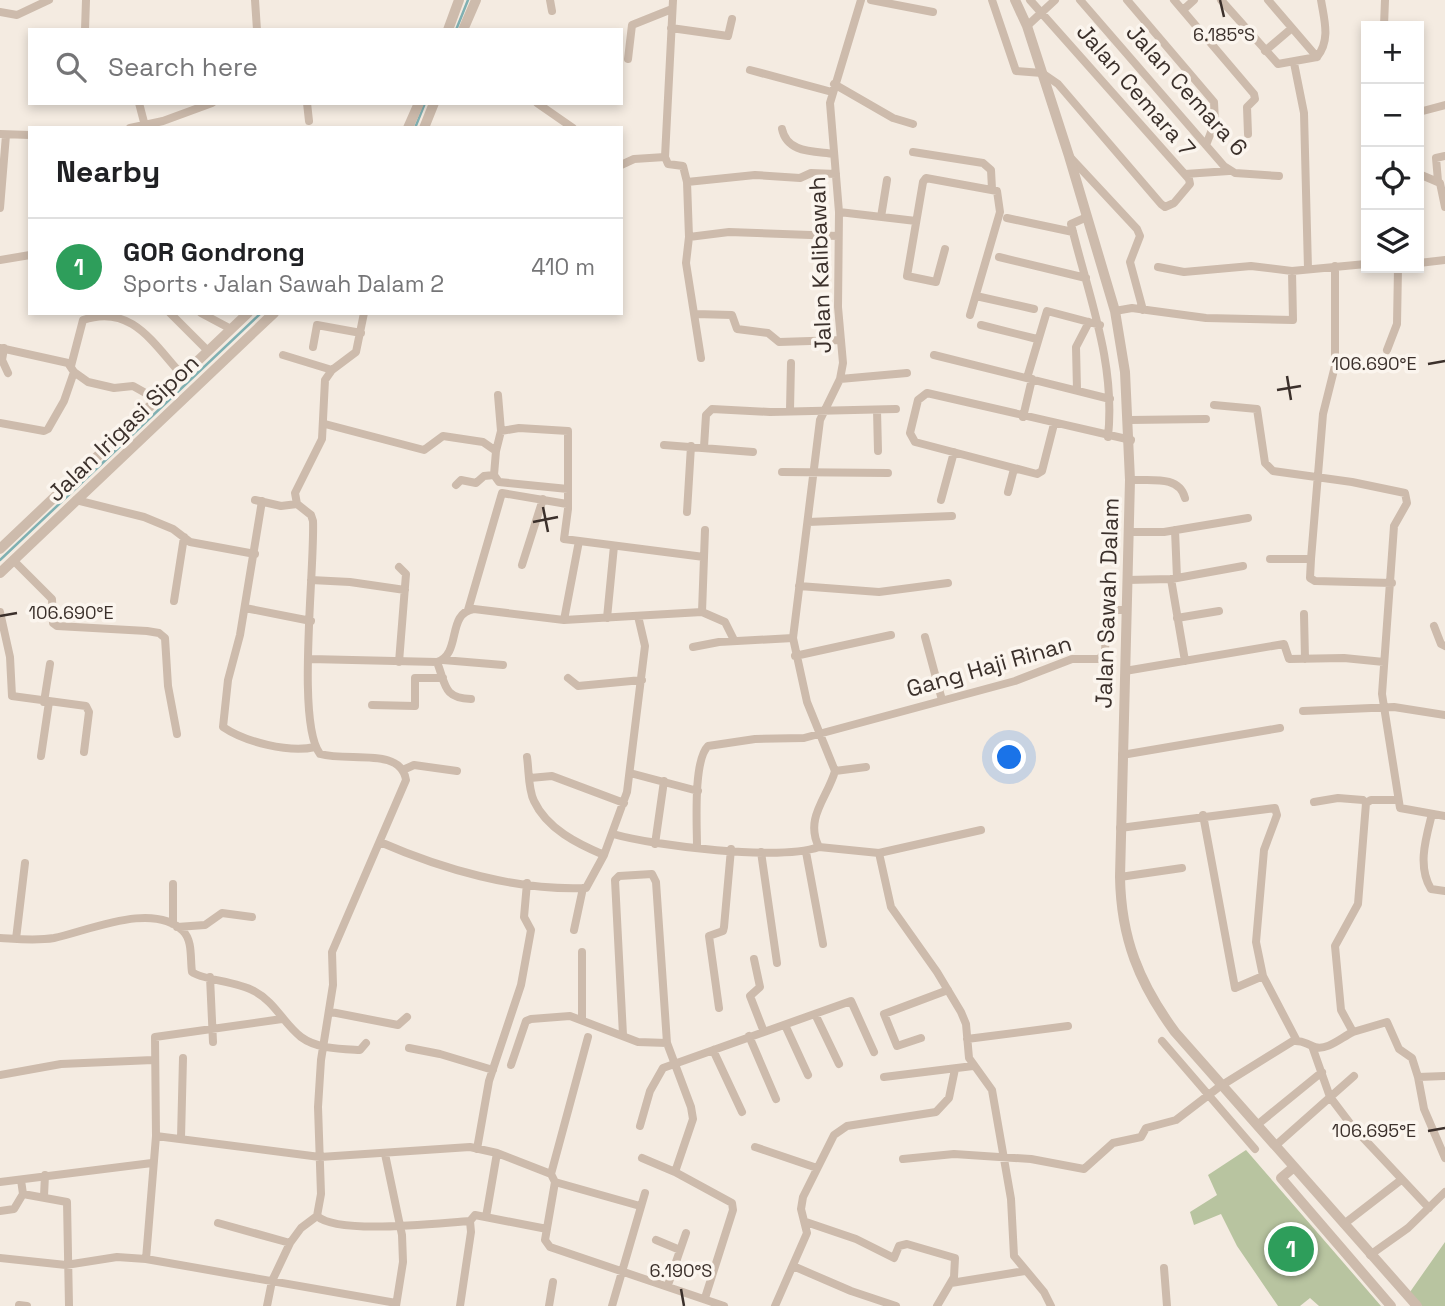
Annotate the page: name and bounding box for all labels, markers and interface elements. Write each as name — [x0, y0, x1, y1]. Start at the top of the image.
street label: Jalan Cemara 7 — [1070, 17, 1202, 163]
street label: Jalan Cemara 6 — [1120, 18, 1254, 162]
map controls — [1361, 21, 1424, 273]
button: + — [1361, 21, 1424, 84]
text: 6.185°S — [1193, 23, 1255, 46]
search box — [28, 28, 623, 105]
icon: search — [52, 48, 90, 86]
text: Search here — [108, 50, 258, 84]
button: − — [1361, 84, 1424, 147]
button: locate — [1361, 147, 1424, 210]
text: Nearby — [56, 152, 160, 191]
street label: Jalan Kalibawah — [802, 176, 838, 354]
button: layers — [1361, 210, 1424, 273]
text: GOR Gondrong — [123, 235, 305, 269]
text: 1 — [74, 252, 84, 282]
text: 410 m — [531, 252, 595, 282]
text: Sports · Jalan Sawah Dalam 2 — [123, 269, 444, 299]
street label: Jalan Irigasi Sipon — [41, 348, 205, 508]
text: 106.690°E — [1331, 352, 1417, 375]
street label: Jalan Sawah Dalam — [1088, 497, 1126, 709]
text: 106.690°E — [28, 601, 114, 624]
street label: Gang Haji Rinan — [903, 628, 1075, 704]
your location — [992, 740, 1026, 774]
text: 106.695°E — [1332, 1119, 1416, 1142]
pin: 1 — [1268, 1223, 1314, 1275]
text: 6.190°S — [650, 1259, 712, 1282]

